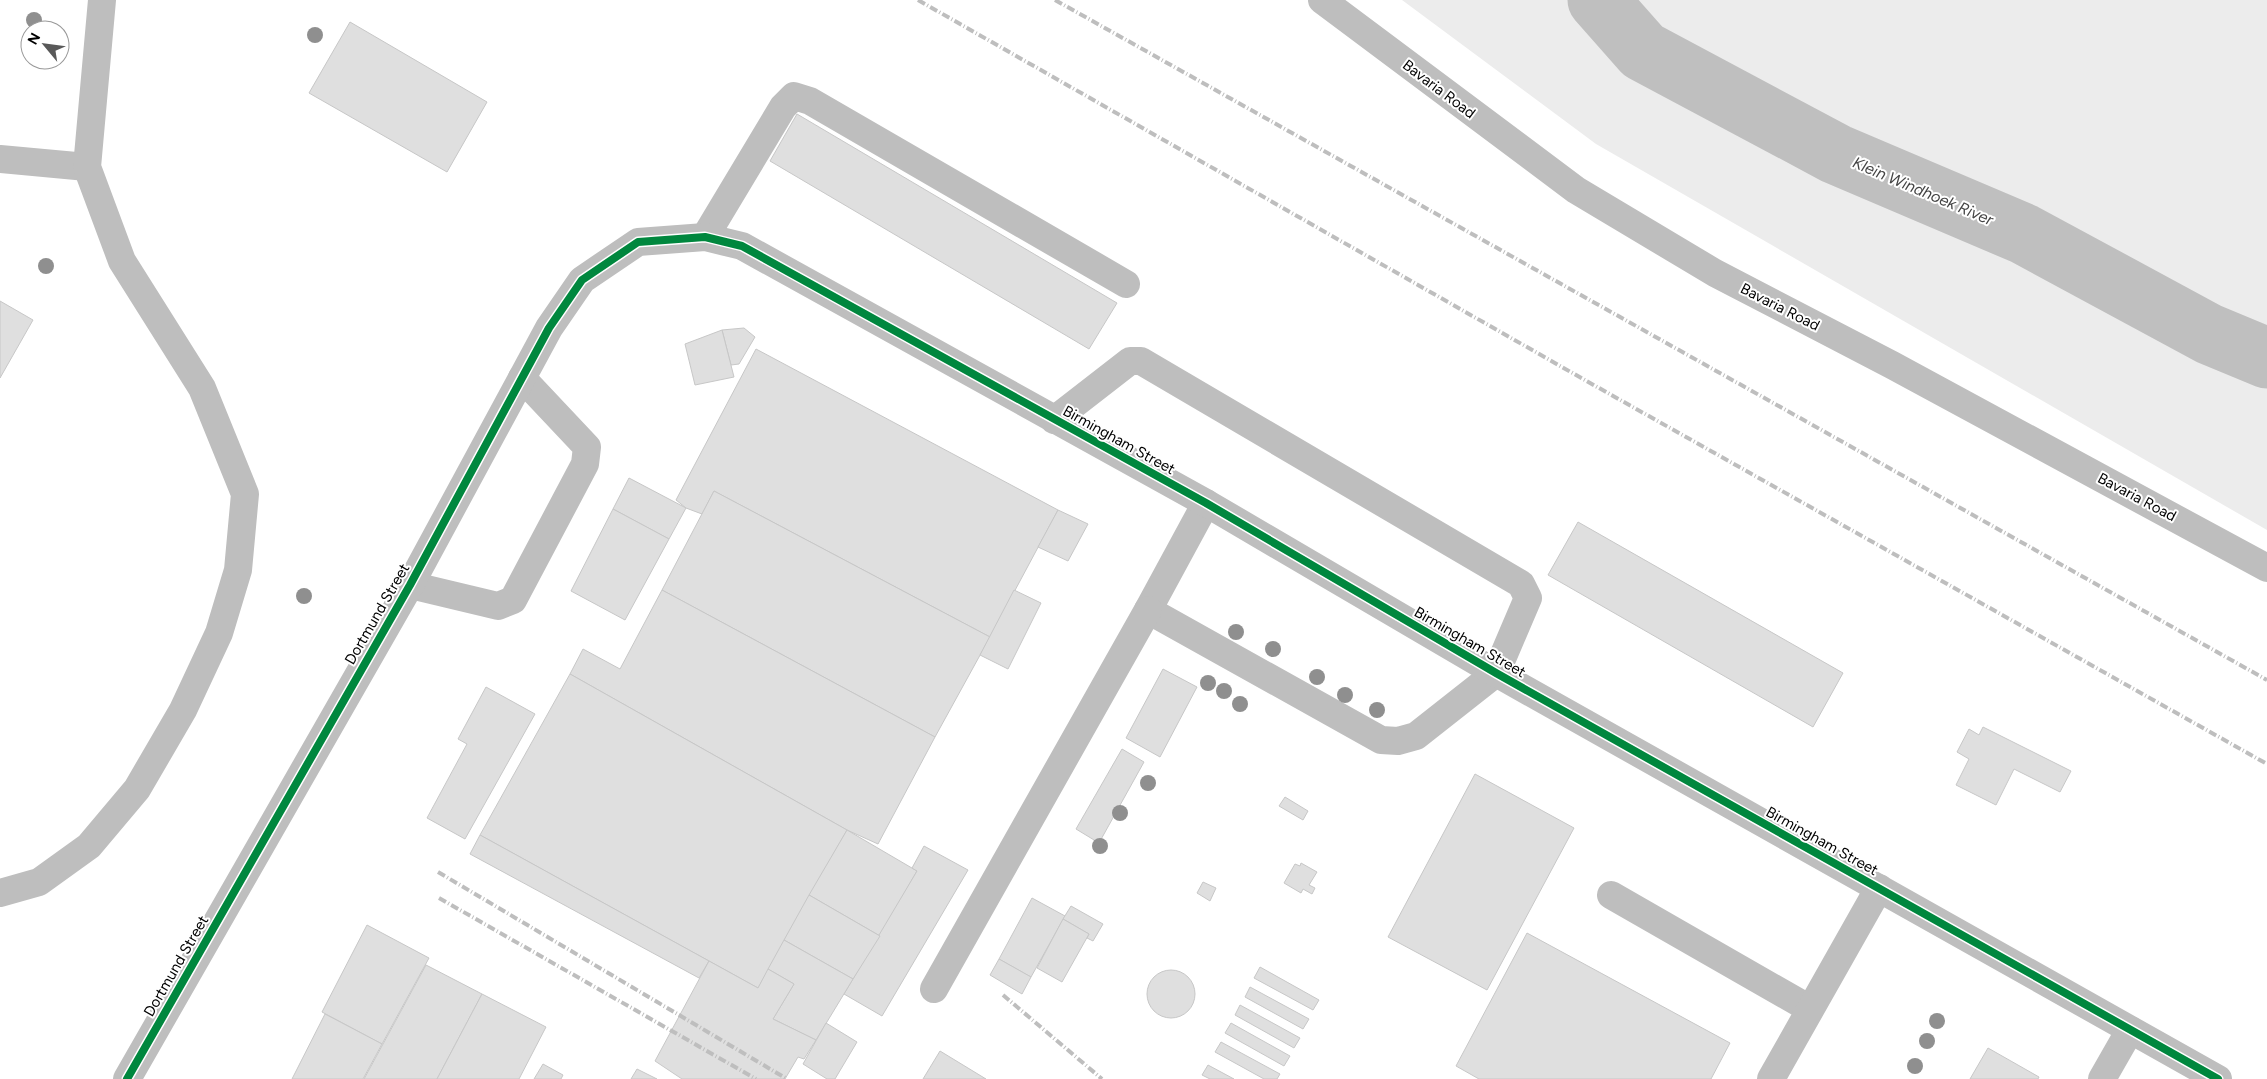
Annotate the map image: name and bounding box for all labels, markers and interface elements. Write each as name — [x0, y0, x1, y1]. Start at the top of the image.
north arrow — [20, 20, 70, 70]
text: N — [24, 30, 44, 48]
street label: Bavaria Road — [1399, 56, 1479, 122]
water label: Klein Windhoek River — [1850, 153, 1997, 229]
street label: Bavaria Road — [1737, 279, 1823, 335]
street label: Birmingham Street — [1060, 402, 1179, 478]
street label: Bavaria Road — [2095, 469, 2179, 525]
street label: Dortmund Street — [341, 560, 413, 668]
street label: Birmingham Street — [1411, 603, 1529, 681]
street label: Birmingham Street — [1763, 803, 1882, 879]
street label: Dortmund Street — [140, 912, 212, 1020]

